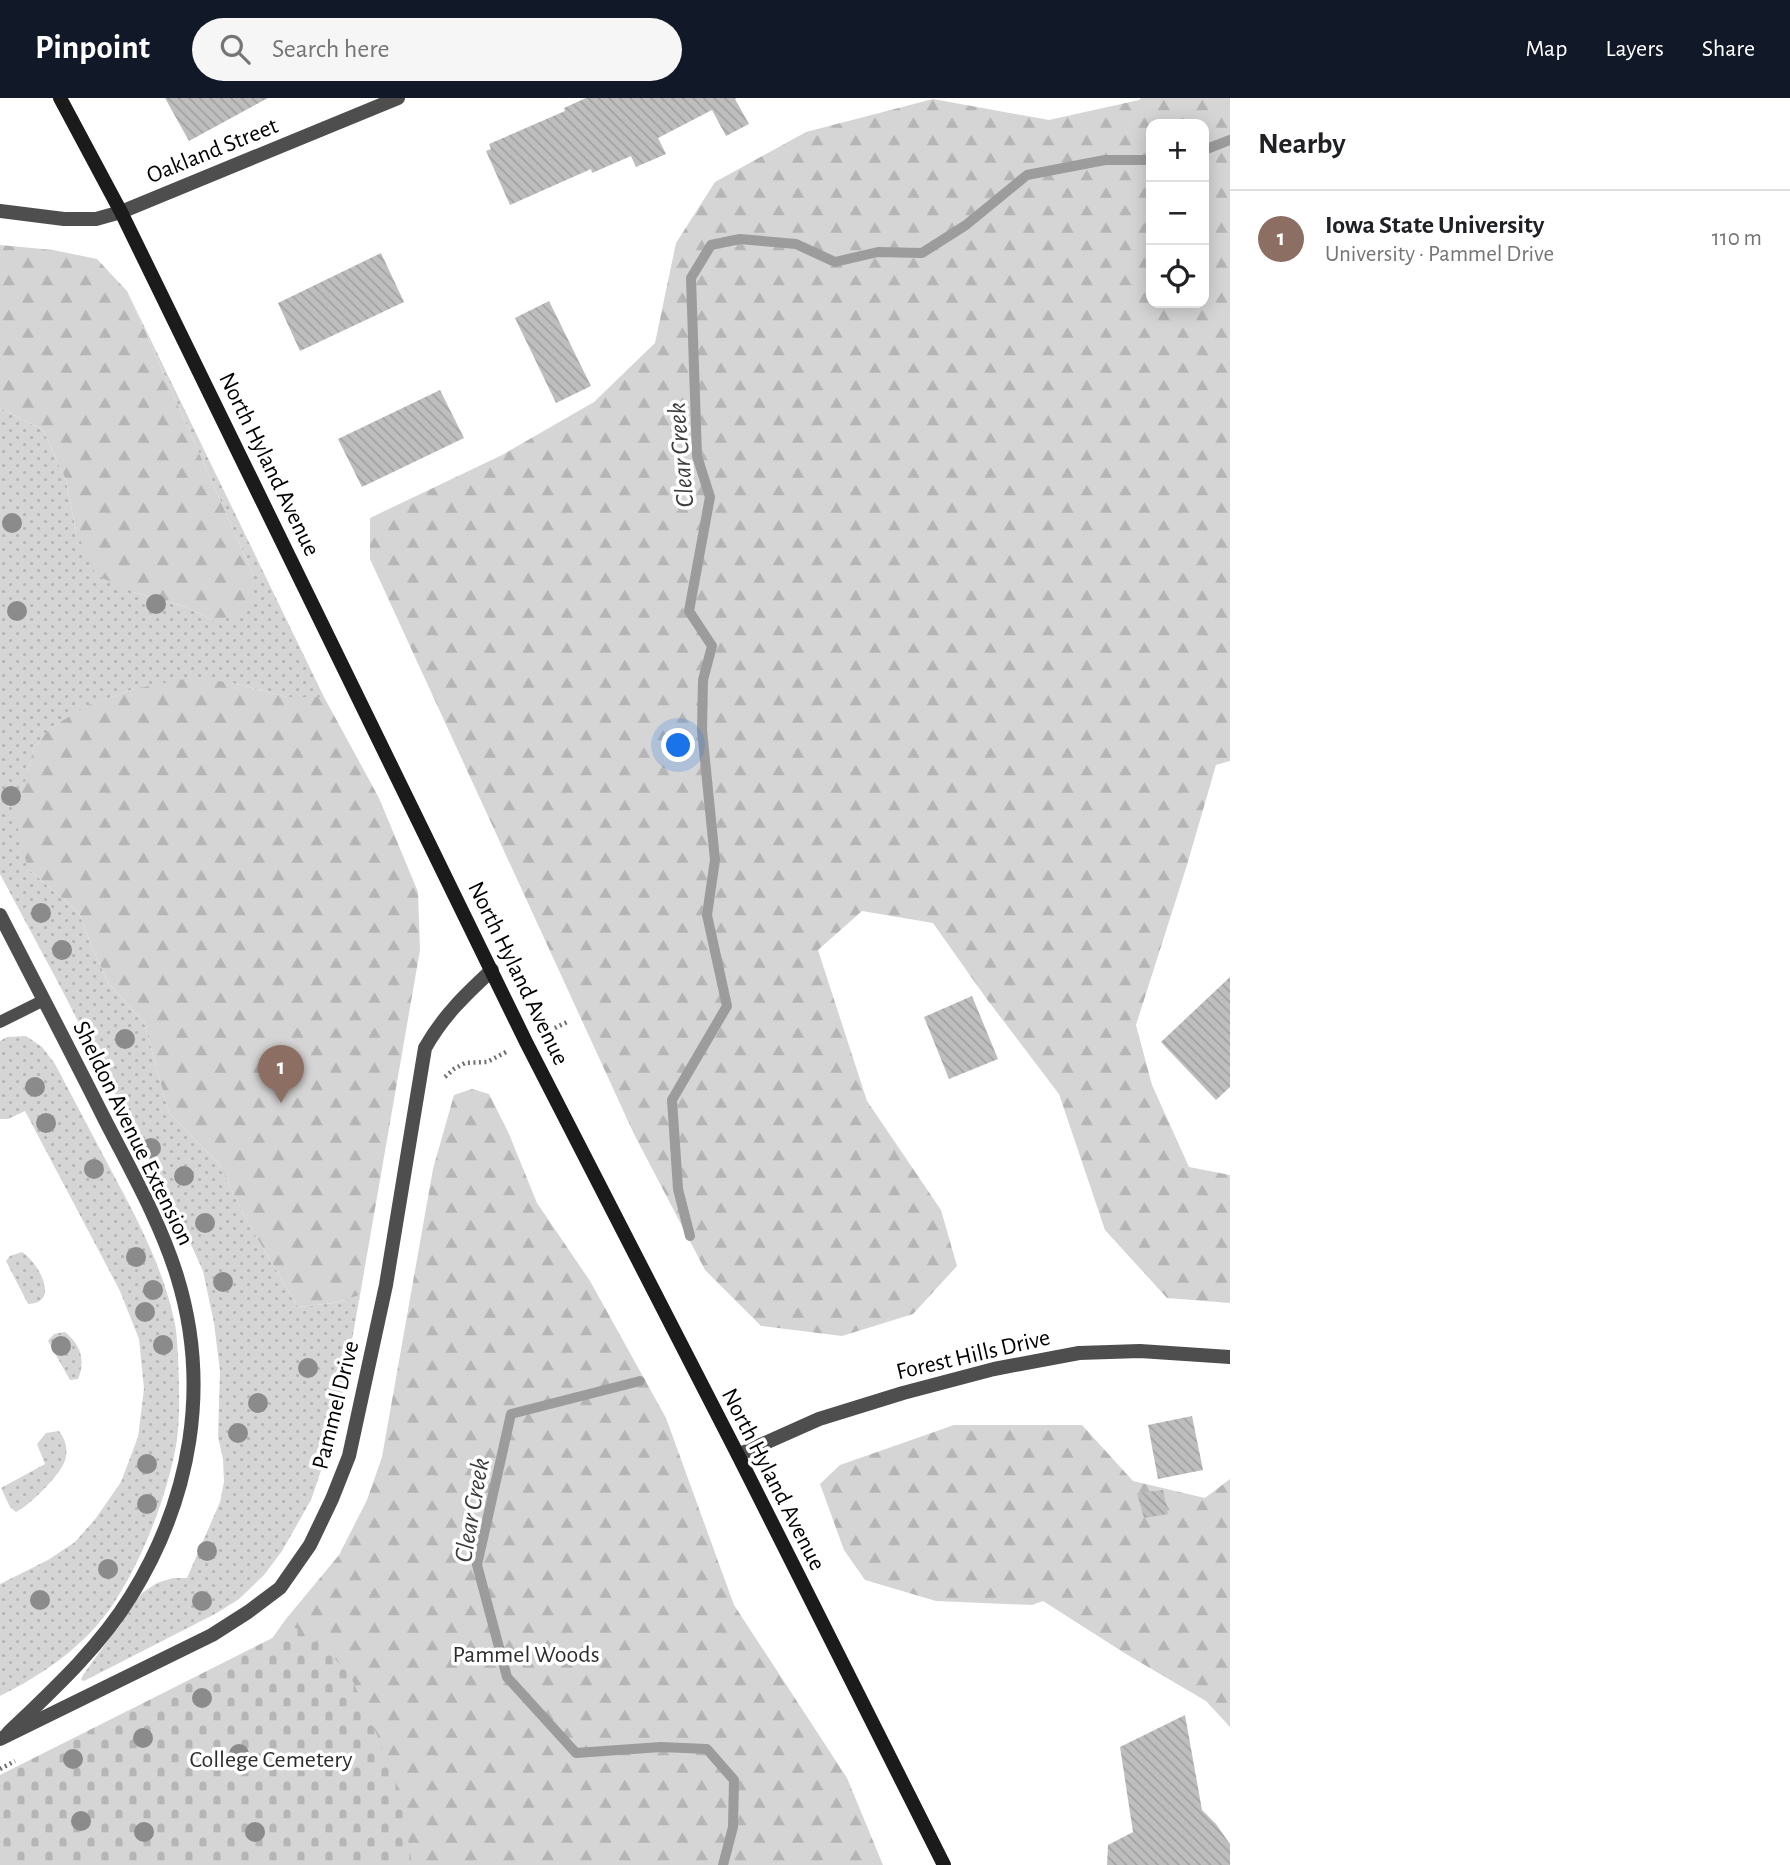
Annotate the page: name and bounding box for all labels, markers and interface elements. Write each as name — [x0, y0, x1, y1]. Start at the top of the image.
search box — [192, 18, 682, 81]
icon: search — [216, 30, 254, 68]
text: Pinpoint — [35, 32, 150, 65]
text: Search here — [272, 36, 390, 62]
text: Map — [1525, 37, 1567, 61]
text: Layers — [1605, 37, 1664, 61]
text: Share — [1702, 37, 1755, 61]
street label: Oakland Street — [143, 114, 282, 188]
map controls — [1146, 119, 1209, 308]
button: + — [1146, 119, 1209, 182]
text: Nearby — [1258, 129, 1346, 159]
button: − — [1146, 182, 1209, 245]
text: Iowa State University — [1325, 212, 1544, 238]
text: 1 — [1277, 227, 1285, 250]
text: 110 m — [1712, 227, 1762, 250]
text: University · Pammel Drive — [1325, 243, 1554, 266]
button: locate — [1146, 245, 1209, 308]
street label: North Hyland Avenue — [214, 369, 324, 560]
water label: Clear Creek — [663, 401, 699, 509]
your location — [661, 728, 695, 762]
street label: North Hyland Avenue — [463, 878, 573, 1069]
street label: Sheldon Avenue Extension — [68, 1018, 198, 1249]
pin: 1 — [258, 1045, 304, 1103]
street label: Forest Hills Drive — [894, 1326, 1053, 1384]
street label: Pammel Drive — [308, 1338, 364, 1472]
street label: North Hyland Avenue — [717, 1385, 829, 1574]
water label: Clear Creek — [450, 1456, 494, 1564]
park label: Pammel Woods — [452, 1643, 600, 1667]
park label: College Cemetery — [189, 1748, 353, 1772]

